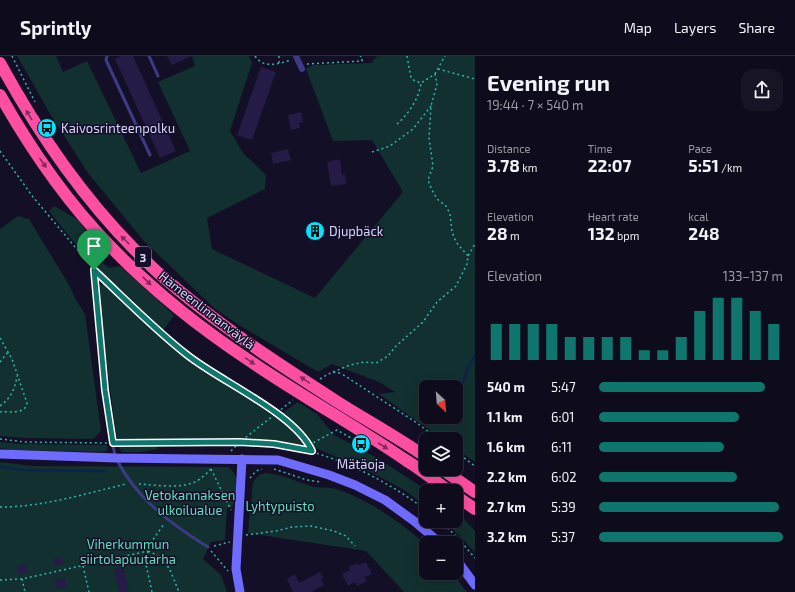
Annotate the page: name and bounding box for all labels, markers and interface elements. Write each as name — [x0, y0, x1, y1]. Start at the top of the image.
text: Sprintly — [20, 16, 92, 39]
text: Map — [624, 19, 652, 36]
text: Layers — [674, 19, 716, 36]
text: Share — [738, 19, 775, 36]
text: Evening run — [487, 69, 610, 95]
button: share — [741, 69, 783, 111]
text: 19:44 · 7 × 540 m — [487, 97, 583, 113]
one-way arrow — [26, 109, 33, 121]
bus stop icon: Kaivosrinteenpolku — [36, 117, 58, 139]
place label: Kaivosrinteenpolku — [61, 120, 175, 136]
text: Distance — [487, 142, 530, 155]
text: Time — [588, 142, 612, 155]
text: Pace — [688, 142, 712, 155]
text: 3.78 — [487, 155, 520, 175]
text: 22:07 — [588, 155, 631, 175]
text: 5:51 — [688, 155, 719, 175]
one-way arrow — [39, 158, 47, 168]
text: km — [520, 161, 538, 174]
text: /km — [719, 161, 742, 174]
text: Elevation — [487, 210, 534, 223]
text: Heart rate — [588, 210, 639, 223]
text: kcal — [688, 210, 708, 223]
building icon: Djupbäck — [304, 220, 326, 242]
place label: Djupbäck — [329, 223, 384, 239]
text: 28 — [487, 223, 507, 243]
text: 132 — [588, 223, 615, 243]
text: 248 — [688, 223, 720, 243]
pin — [77, 229, 111, 270]
text: m — [507, 229, 520, 242]
text: bpm — [615, 229, 639, 242]
icon: arrive — [83, 235, 105, 257]
one-way arrow — [120, 235, 130, 245]
road number: 3 — [135, 247, 151, 267]
street label: Hämeenlinnanväylä — [156, 268, 258, 352]
text: Elevation — [487, 268, 542, 284]
text: 133–137 m — [723, 268, 783, 284]
one-way arrow — [142, 277, 152, 286]
one-way arrow — [245, 357, 255, 365]
one-way arrow — [299, 376, 310, 384]
text: 540 m — [487, 379, 525, 395]
text: 5:47 — [551, 379, 576, 395]
north arrow — [419, 380, 463, 424]
map controls — [419, 380, 463, 580]
text: 1.1 km — [487, 409, 522, 425]
text: 6:01 — [551, 409, 575, 425]
button: layers — [419, 432, 463, 476]
bus stop icon: Mätäoja — [350, 433, 372, 455]
text: 1.6 km — [487, 439, 525, 455]
text: 6:11 — [551, 439, 572, 455]
one-way arrow — [377, 442, 389, 449]
place label: Mätäoja — [337, 456, 385, 472]
text: 2.2 km — [487, 469, 527, 485]
text: 6:02 — [551, 469, 577, 485]
button: + — [419, 484, 463, 528]
park label: Vetokannaksen ulkoilualue — [145, 487, 235, 518]
park label: Lyhtypuisto — [245, 498, 315, 514]
text: 2.7 km — [487, 499, 526, 515]
text: 5:39 — [551, 499, 576, 515]
text: 3.2 km — [487, 529, 527, 545]
text: 5:37 — [551, 529, 575, 545]
park label: Viherkummun siirtolapuutarha — [80, 536, 176, 567]
button: − — [419, 536, 463, 580]

